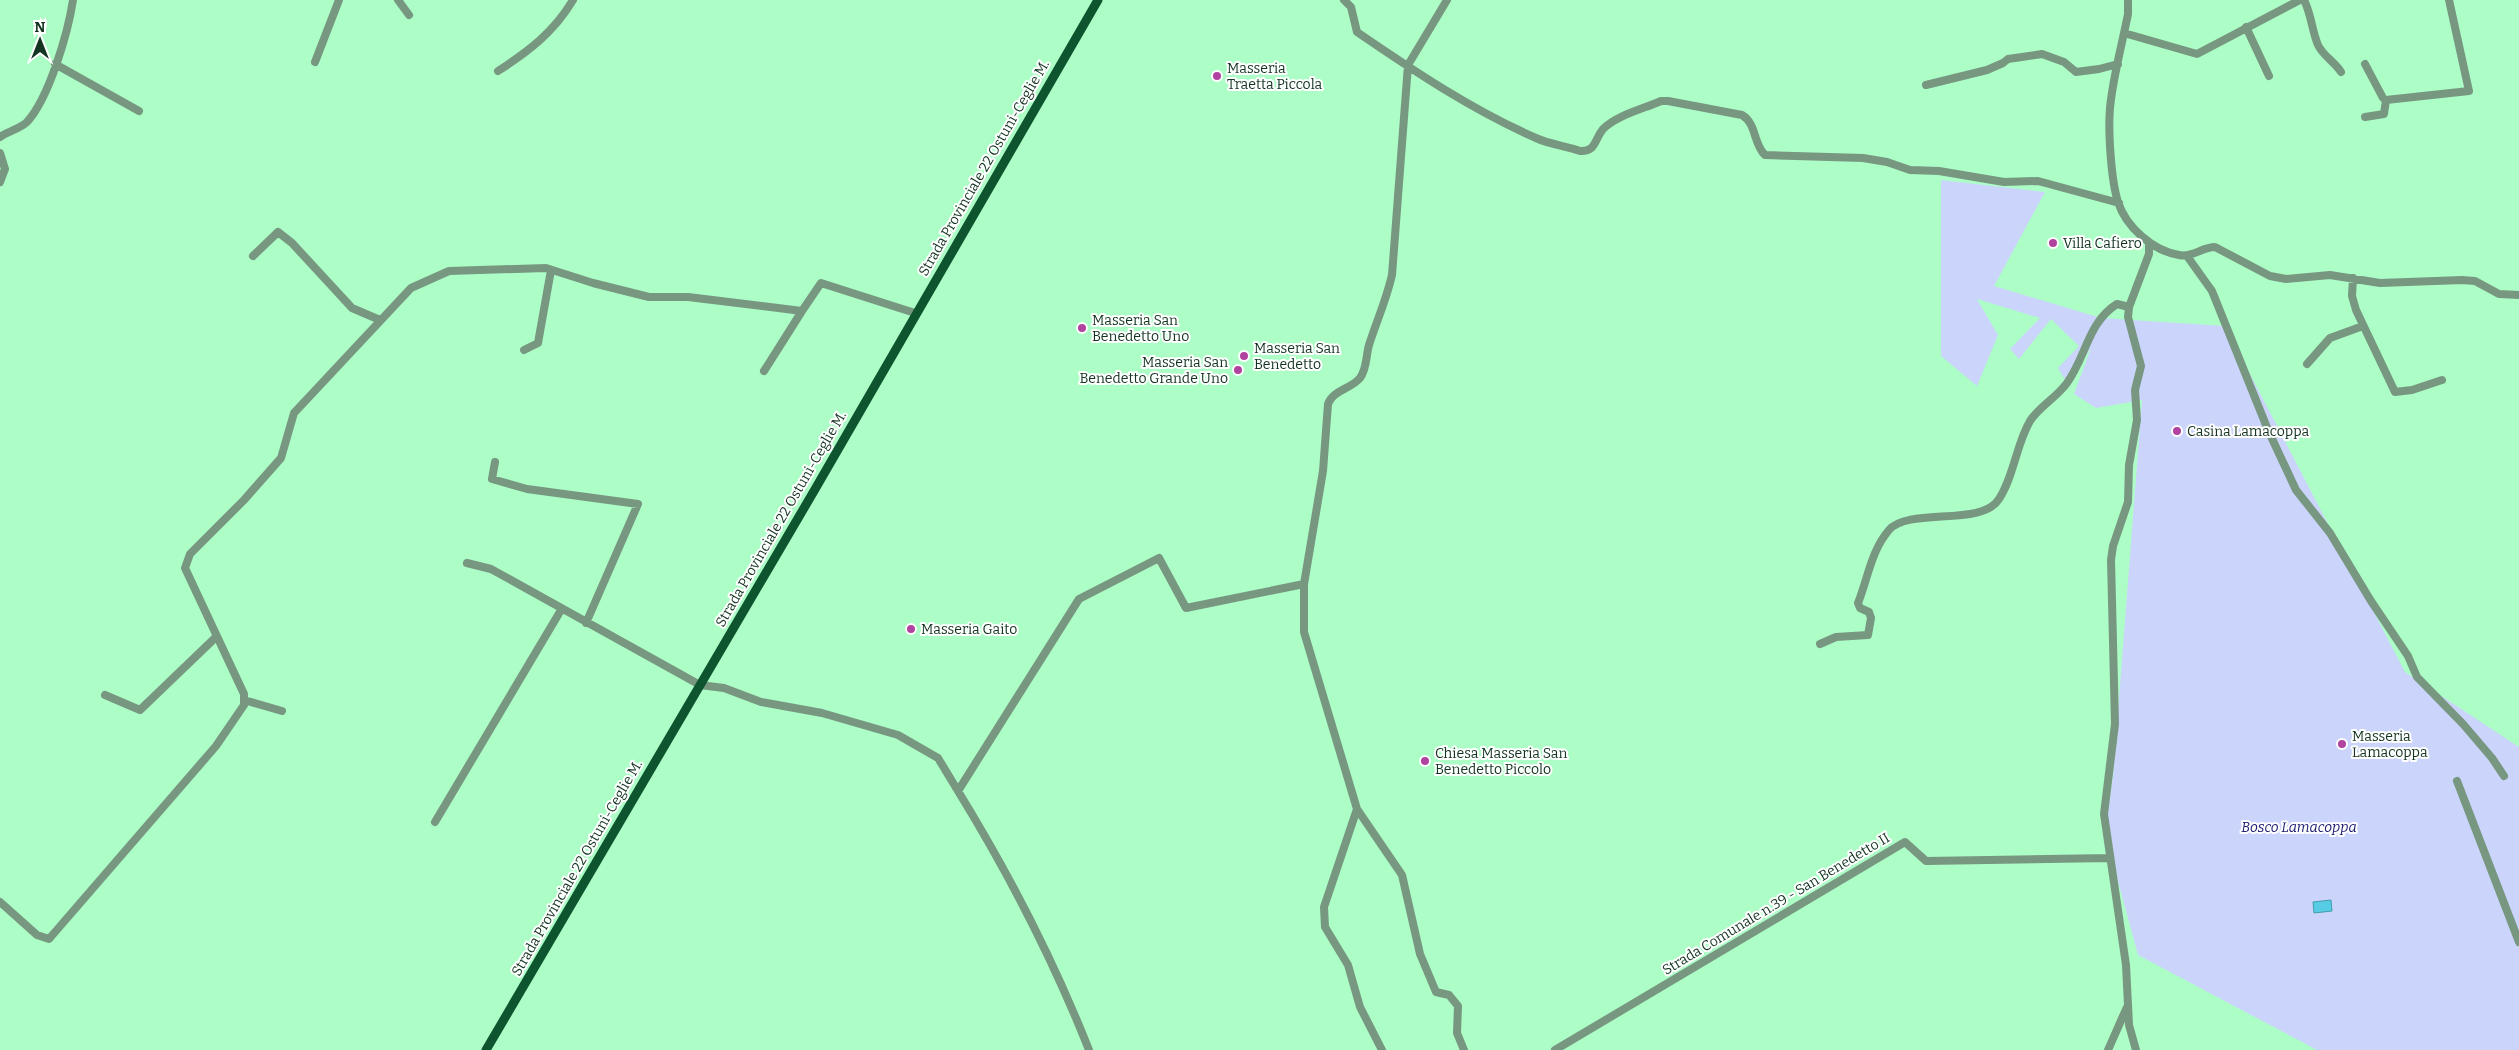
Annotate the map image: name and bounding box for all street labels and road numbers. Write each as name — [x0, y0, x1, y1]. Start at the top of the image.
street label: Strada Provinciale 22 Ostuni-Ceglie M. — [915, 57, 1053, 279]
street label: Strada Provinciale 22 Ostuni-Ceglie M. — [712, 408, 850, 630]
street label: Strada Provinciale 22 Ostuni-Ceglie M. — [508, 757, 646, 979]
street label: Strada Comunale n.39 - San Benedetto II — [1659, 829, 1893, 979]

